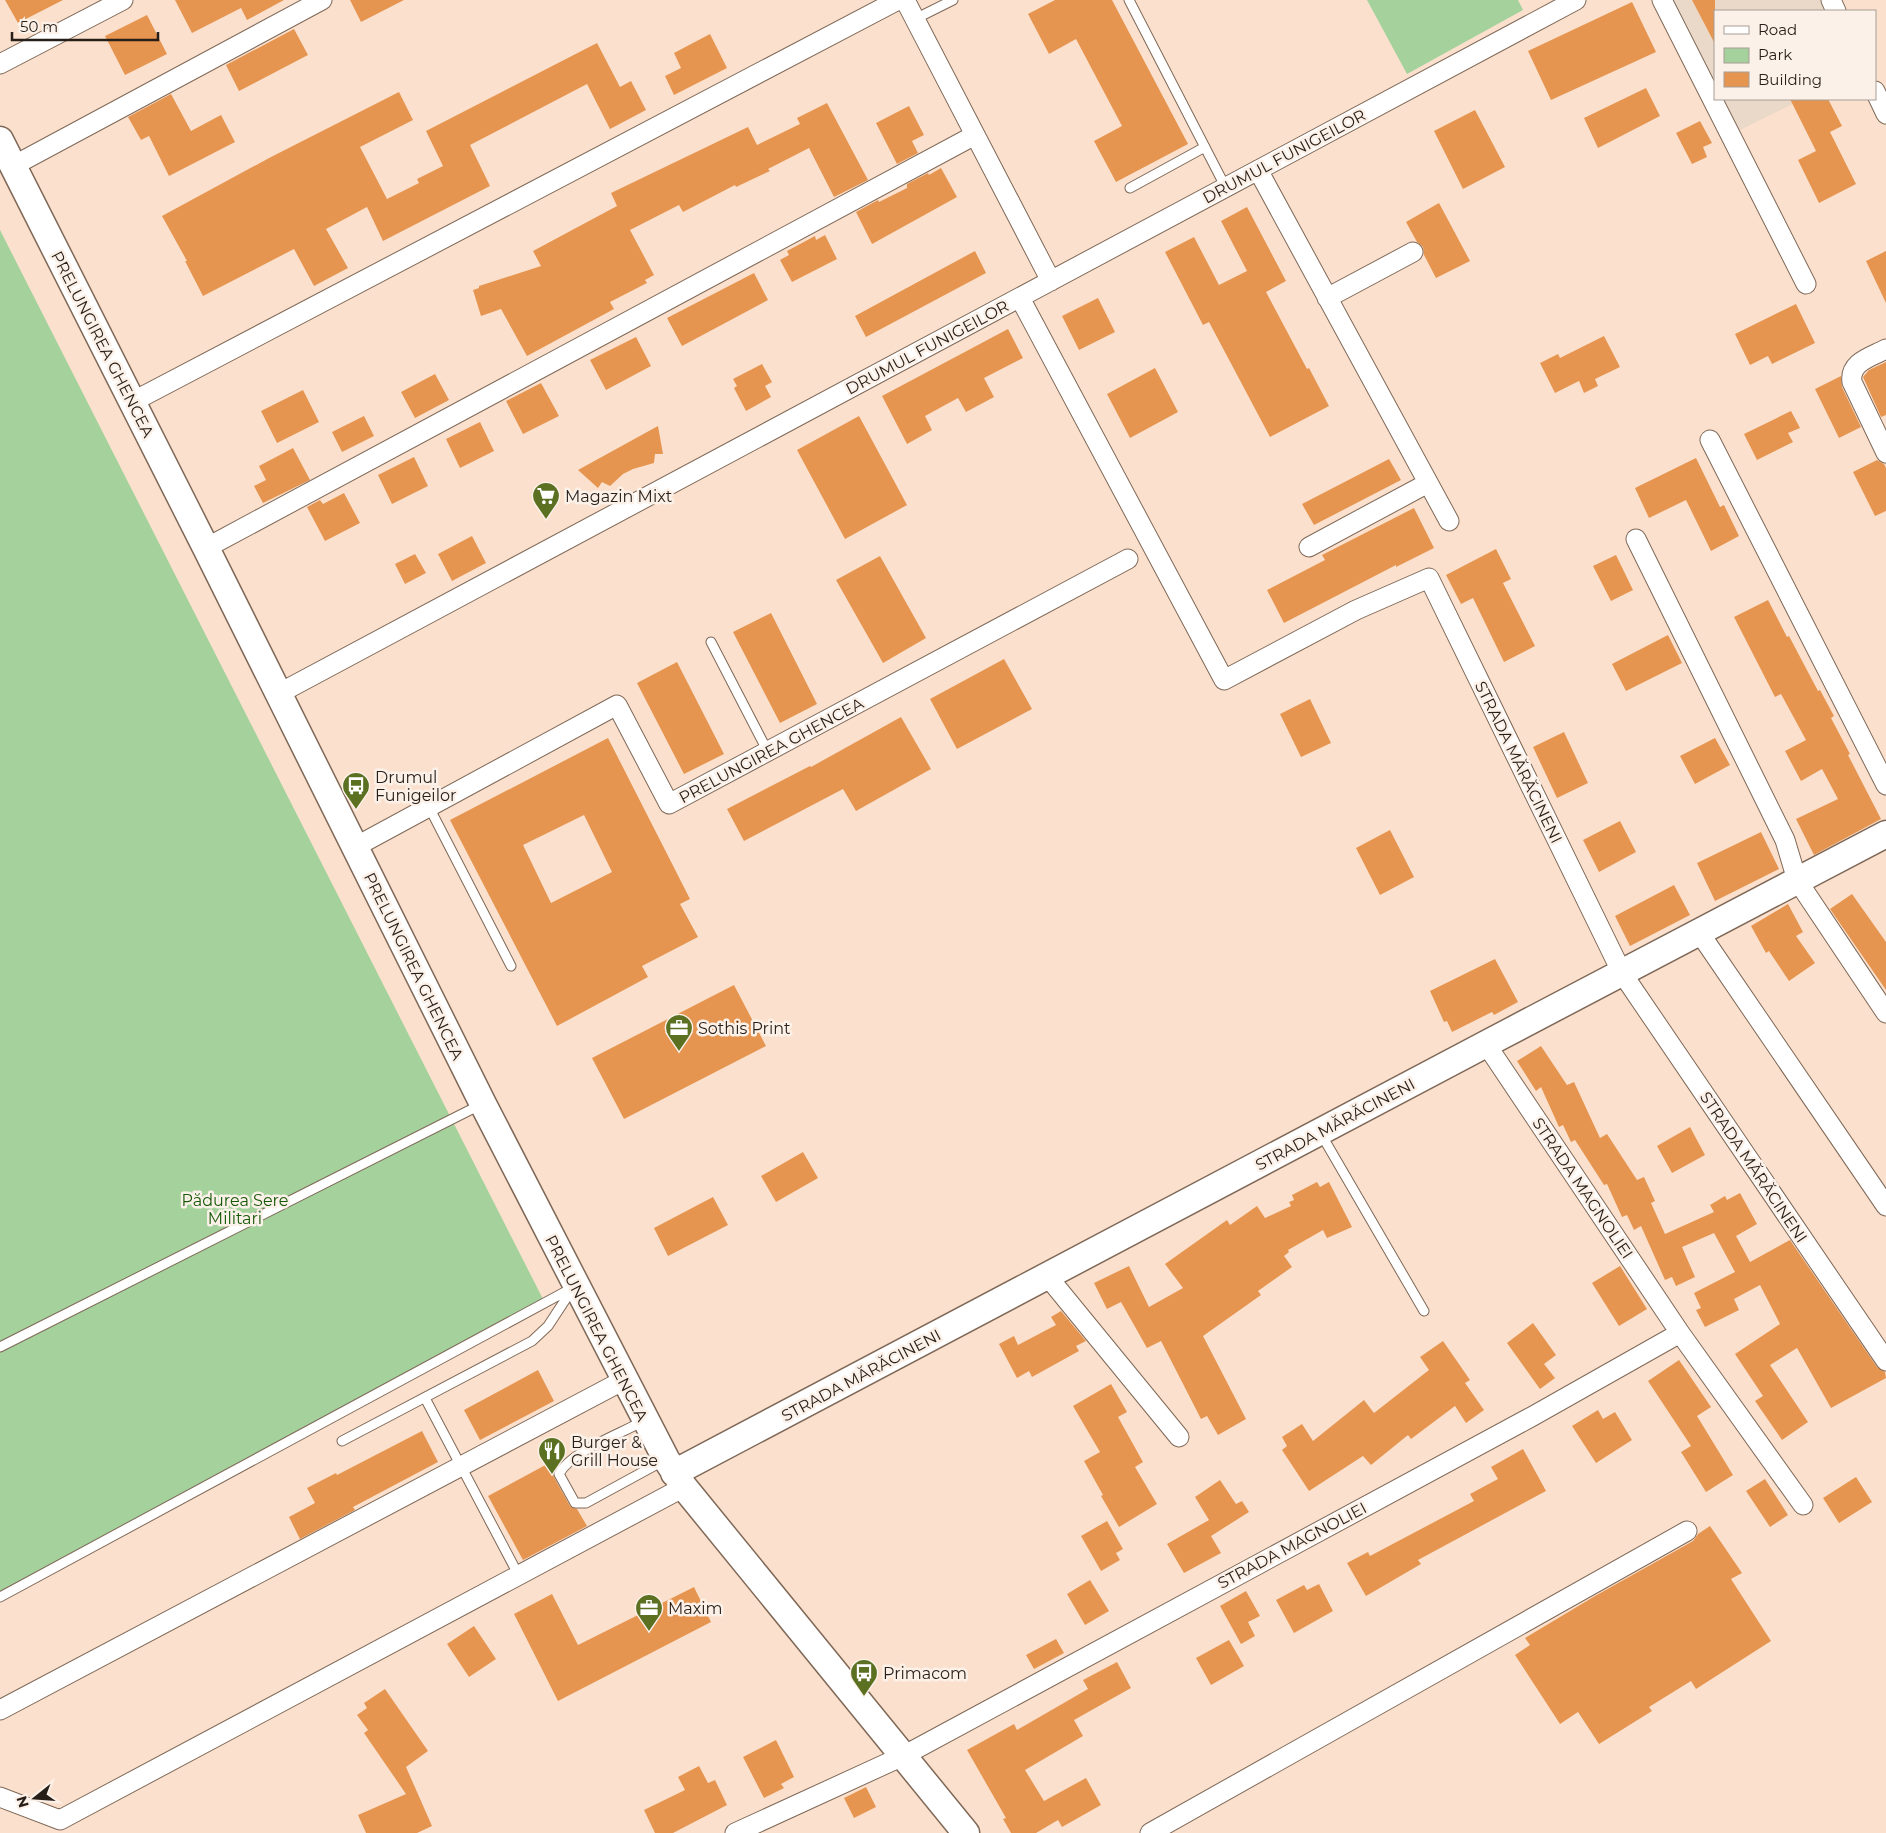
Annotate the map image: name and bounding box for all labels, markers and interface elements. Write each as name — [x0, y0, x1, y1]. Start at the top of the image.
scale bar — [12, 10, 159, 42]
legend — [1714, 10, 1876, 100]
text: 50 m — [20, 17, 58, 36]
text: Road — [1758, 20, 1797, 39]
text: Park — [1758, 45, 1792, 64]
text: Building — [1758, 70, 1822, 89]
street label: DRUMUL FUNIGEILOR — [1200, 105, 1369, 207]
street label: PRELUNGIREA GHENCEA — [47, 248, 158, 441]
street label: DRUMUL FUNIGEILOR — [843, 296, 1012, 398]
supermarket icon: Magazin Mixt — [531, 481, 561, 520]
place label: Magazin Mixt — [565, 487, 673, 506]
street label: STRADA MĂRĂCINENI — [1471, 678, 1566, 846]
street label: PRELUNGIREA GHENCEA — [676, 693, 867, 807]
place label: Drumul Funigeilor — [375, 768, 456, 805]
bus stop icon: Drumul Funigeilor — [341, 771, 371, 810]
street label: PRELUNGIREA GHENCEA — [360, 869, 468, 1064]
office icon: Sothis Print — [664, 1013, 694, 1052]
place label: Sothis Print — [698, 1019, 791, 1038]
street label: STRADA MĂRĂCINENI — [1252, 1074, 1418, 1175]
street label: STRADA MĂRĂCINENI — [1696, 1088, 1811, 1246]
street label: STRADA MAGNOLIEI — [1528, 1114, 1637, 1262]
park label: Pădurea Sere Militari — [182, 1191, 288, 1228]
street label: PRELUNGIREA GHENCEA — [541, 1232, 652, 1425]
street label: STRADA MĂRĂCINENI — [778, 1325, 944, 1426]
place label: Burger & Grill House — [571, 1433, 658, 1470]
restaurant icon: Burger & Grill House — [537, 1436, 567, 1475]
street label: STRADA MAGNOLIEI — [1215, 1498, 1370, 1593]
office icon: Maxim — [634, 1593, 664, 1632]
place label: Maxim — [668, 1599, 723, 1618]
bus stop icon: Primacom — [849, 1658, 879, 1697]
place label: Primacom — [883, 1664, 967, 1683]
north arrow — [10, 1773, 60, 1823]
text: N — [12, 1794, 33, 1810]

